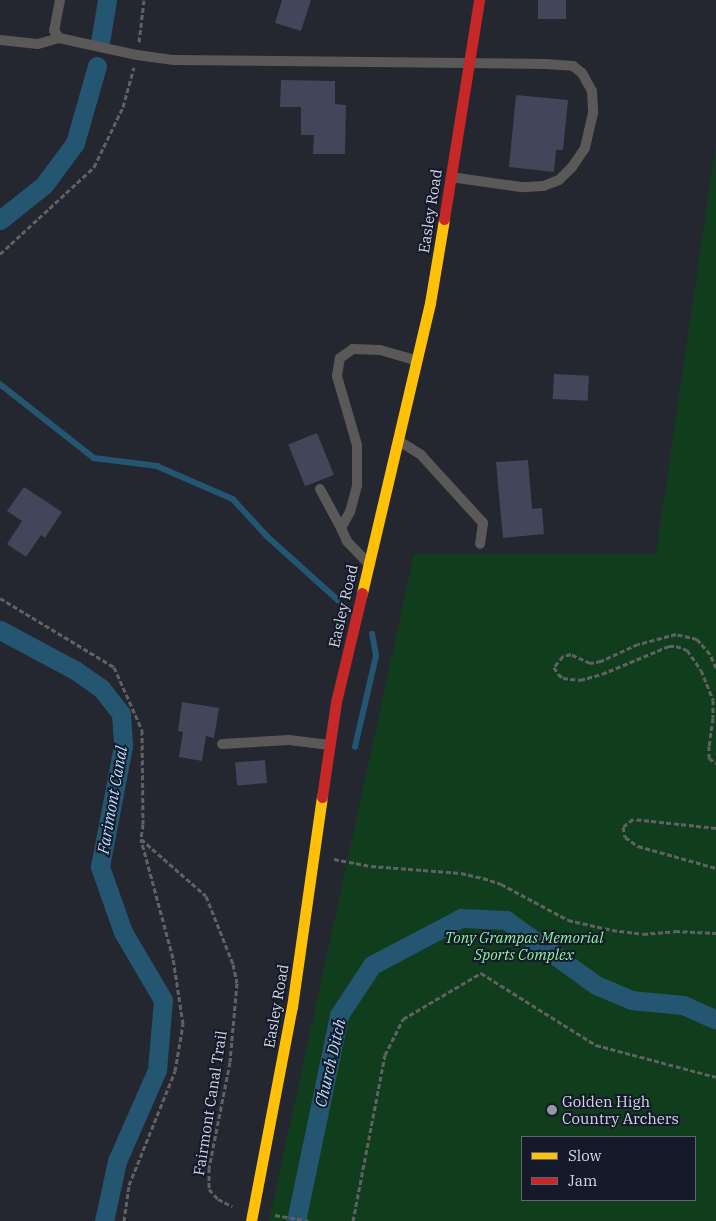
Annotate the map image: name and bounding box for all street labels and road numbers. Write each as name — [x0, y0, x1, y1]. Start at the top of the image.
street label: Easley Road — [414, 168, 446, 254]
street label: Easley Road — [325, 563, 361, 649]
street label: Easley Road — [260, 963, 292, 1049]
street label: Fairmont Canal Trail — [190, 1029, 230, 1177]

